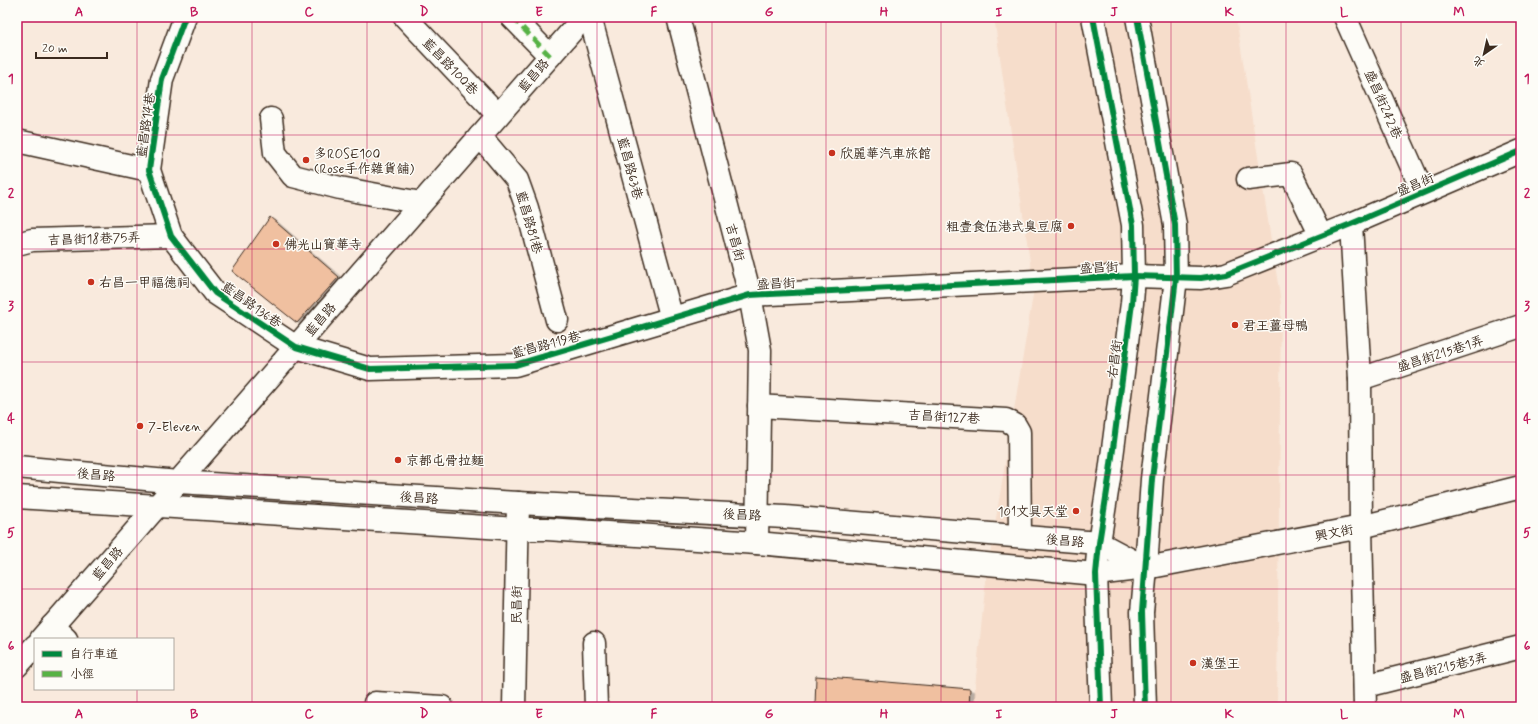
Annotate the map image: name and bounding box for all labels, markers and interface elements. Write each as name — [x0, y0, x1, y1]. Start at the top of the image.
text: A — [75, 4, 83, 21]
text: B — [190, 4, 199, 21]
text: C — [304, 4, 314, 21]
text: D — [420, 4, 429, 21]
text: E — [535, 4, 543, 21]
text: F — [651, 4, 658, 21]
text: G — [765, 4, 774, 21]
text: H — [880, 4, 889, 21]
text: I — [996, 4, 1003, 21]
text: J — [1110, 4, 1118, 21]
text: K — [1224, 4, 1234, 21]
text: L — [1340, 4, 1349, 21]
text: M — [1453, 4, 1465, 21]
scale bar — [36, 34, 107, 60]
north arrow — [1464, 34, 1504, 74]
street label: 藍昌路100巷 — [418, 35, 481, 99]
text: 20 m — [42, 41, 68, 57]
text: 北 — [1470, 53, 1487, 70]
street label: 藍昌路 — [515, 56, 553, 96]
street label: 盛昌街242巷 — [1360, 67, 1405, 142]
text: 1 — [8, 71, 14, 88]
text: 1 — [1524, 71, 1530, 88]
street label: 藍昌路14巷 — [133, 91, 159, 159]
street label: 藍昌路63巷 — [613, 135, 646, 202]
place label: 多ROSE100 (Rose手作雜貨舖) — [314, 146, 414, 178]
place label: 欣麗華汽車旅館 — [840, 146, 931, 163]
marker: 欣麗華汽車旅館 — [827, 148, 837, 158]
marker: 多ROSE100 (Rose手作雜貨舖) — [301, 155, 311, 165]
street label: 盛昌街 — [1394, 170, 1437, 201]
text: 2 — [8, 185, 15, 202]
text: 2 — [1524, 185, 1531, 202]
street label: 藍昌路81巷 — [511, 189, 546, 256]
place label: 粗壹食伍港式臭豆腐 — [946, 219, 1063, 236]
street label: 吉昌街 — [721, 221, 748, 263]
marker: 粗壹食伍港式臭豆腐 — [1066, 221, 1076, 231]
street label: 吉昌街18巷75弄 — [47, 229, 141, 250]
place label: 佛光山寶華寺 — [284, 237, 362, 254]
marker: 佛光山寶華寺 — [271, 239, 281, 249]
street label: 盛昌街 — [1079, 259, 1119, 278]
place label: 右昌一甲福德祠 — [99, 275, 190, 292]
street label: 盛昌街 — [756, 275, 796, 294]
marker: 右昌一甲福德祠 — [86, 277, 96, 287]
street label: 藍昌路136巷 — [218, 278, 284, 332]
text: 3 — [8, 298, 14, 315]
text: 3 — [1524, 298, 1530, 315]
street label: 藍昌路 — [302, 300, 340, 340]
place label: 君王薑母鴨 — [1243, 318, 1308, 335]
marker: 君王薑母鴨 — [1230, 320, 1240, 330]
street label: 藍昌路119巷 — [510, 328, 583, 363]
street label: 盛昌街215巷1弄 — [1395, 332, 1486, 376]
street label: 右昌街 — [1104, 339, 1127, 380]
street label: 吉昌街127巷 — [908, 407, 980, 428]
text: 4 — [7, 411, 15, 428]
text: 4 — [1523, 411, 1531, 428]
place label: 7-Eleven — [148, 419, 201, 436]
marker: 7-Eleven — [135, 421, 145, 431]
place label: 京都屯骨拉麵 — [406, 453, 484, 470]
marker: 京都屯骨拉麵 — [393, 455, 403, 465]
street label: 後昌路 — [76, 465, 116, 486]
street label: 後昌路 — [399, 489, 439, 508]
place label: 101文具天堂 — [998, 504, 1068, 521]
street label: 後昌路 — [722, 506, 762, 525]
marker: 101文具天堂 — [1071, 506, 1081, 516]
street label: 興文街 — [1314, 521, 1355, 546]
text: 5 — [7, 525, 15, 542]
text: 5 — [1523, 525, 1531, 542]
street label: 後昌路 — [1045, 531, 1085, 552]
street label: 藍昌路 — [89, 544, 127, 584]
street label: 民昌街 — [509, 585, 526, 625]
text: 6 — [8, 638, 15, 655]
legend — [34, 638, 174, 690]
text: 6 — [1524, 638, 1531, 655]
text: 自行車道 — [70, 647, 118, 663]
street label: 盛昌街215巷3弄 — [1398, 649, 1489, 688]
place label: 漢堡王 — [1201, 656, 1240, 673]
marker: 漢堡王 — [1188, 658, 1198, 668]
text: 小徑 — [70, 667, 94, 683]
text: A — [75, 706, 83, 723]
text: B — [190, 706, 199, 723]
text: C — [304, 706, 314, 723]
text: D — [420, 706, 429, 723]
text: E — [535, 706, 543, 723]
text: F — [651, 706, 658, 723]
text: G — [765, 706, 774, 723]
text: H — [880, 706, 889, 723]
text: I — [996, 706, 1003, 723]
text: J — [1110, 706, 1118, 723]
text: K — [1224, 706, 1234, 723]
text: L — [1340, 706, 1349, 723]
text: M — [1453, 706, 1465, 723]

